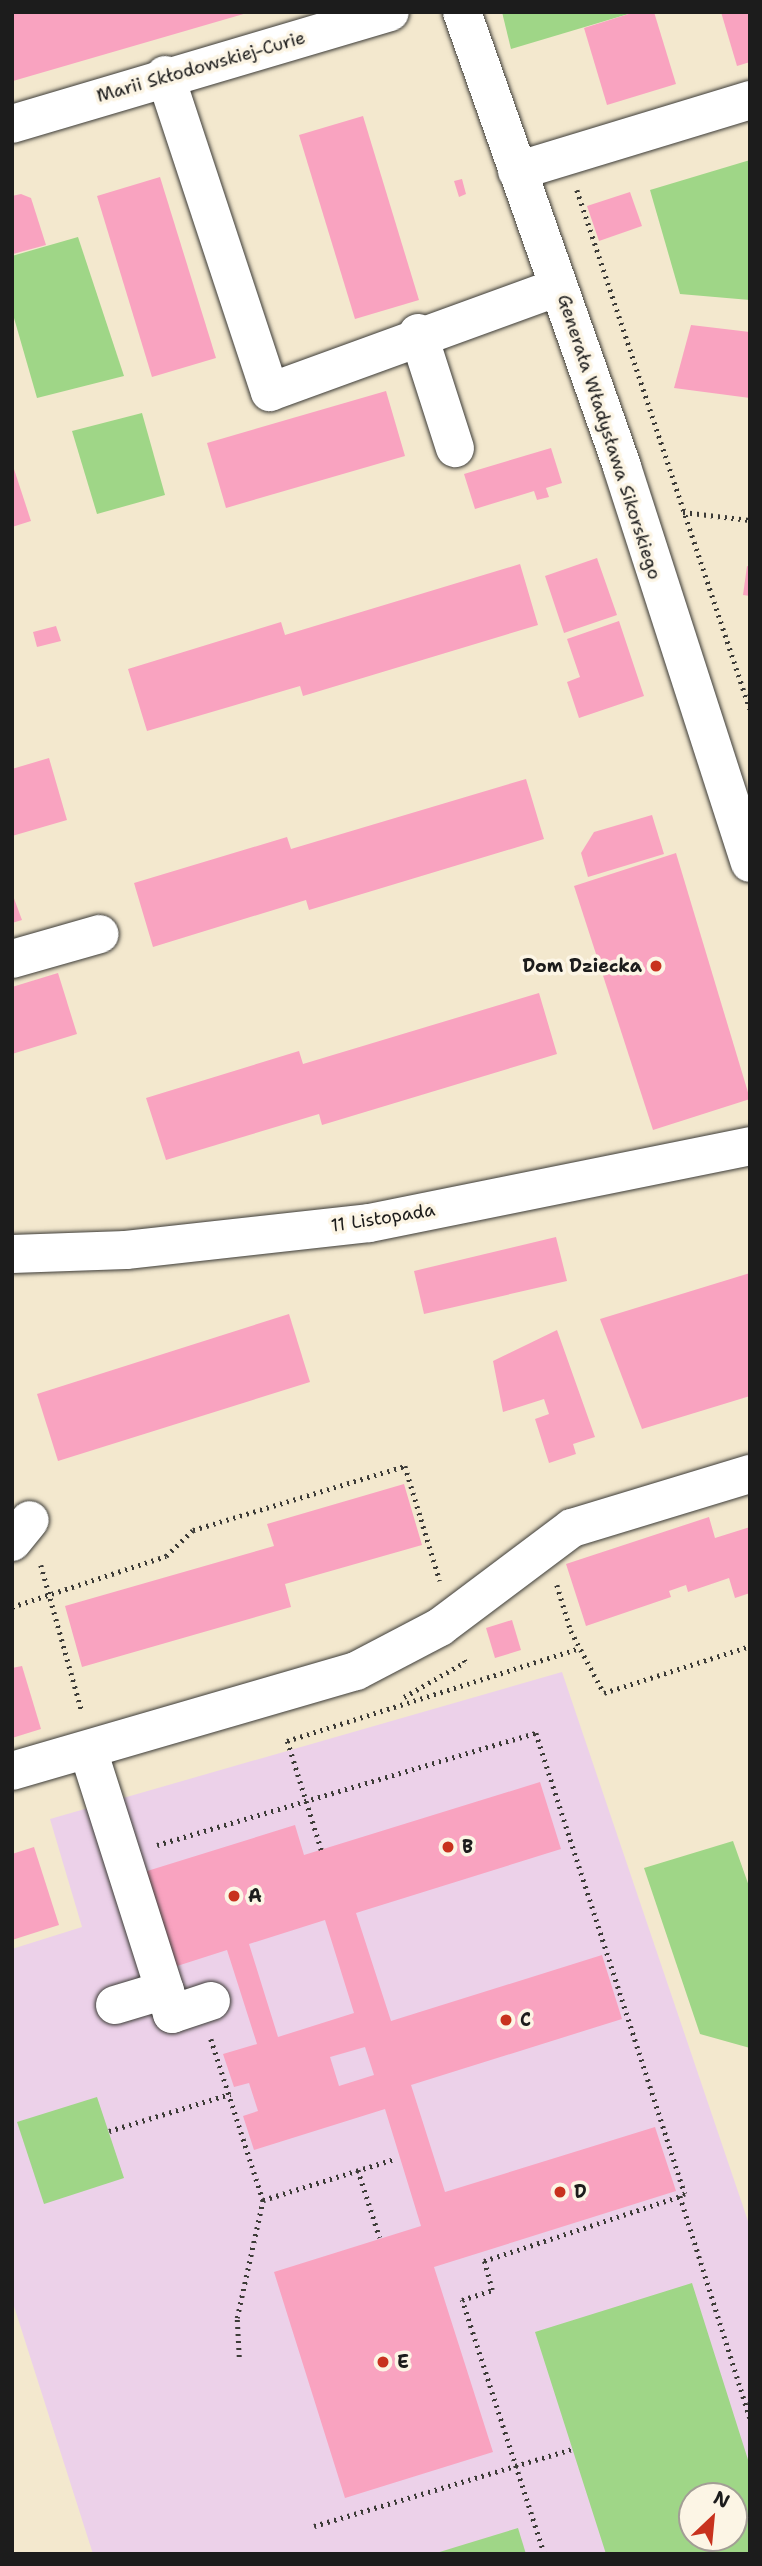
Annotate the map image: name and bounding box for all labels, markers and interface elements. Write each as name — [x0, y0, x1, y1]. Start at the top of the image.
street label: Marii Skłodowskiej-Curie — [94, 27, 308, 107]
street label: Generała Władysława Sikorskiego — [553, 292, 665, 582]
place label: Dom Dziecka — [522, 955, 642, 977]
marker: Dom Dziecka — [648, 958, 664, 974]
street label: 11 Listopada — [329, 1199, 437, 1237]
place label: B — [462, 1836, 473, 1858]
marker: B — [440, 1839, 456, 1855]
place label: A — [248, 1885, 262, 1907]
marker: A — [226, 1888, 242, 1904]
place label: C — [520, 2009, 531, 2031]
marker: C — [498, 2012, 514, 2028]
place label: D — [574, 2181, 587, 2203]
marker: D — [552, 2184, 568, 2200]
place label: E — [397, 2351, 409, 2373]
marker: E — [375, 2354, 391, 2370]
north arrow — [678, 2482, 748, 2552]
text: N — [709, 2485, 734, 2514]

